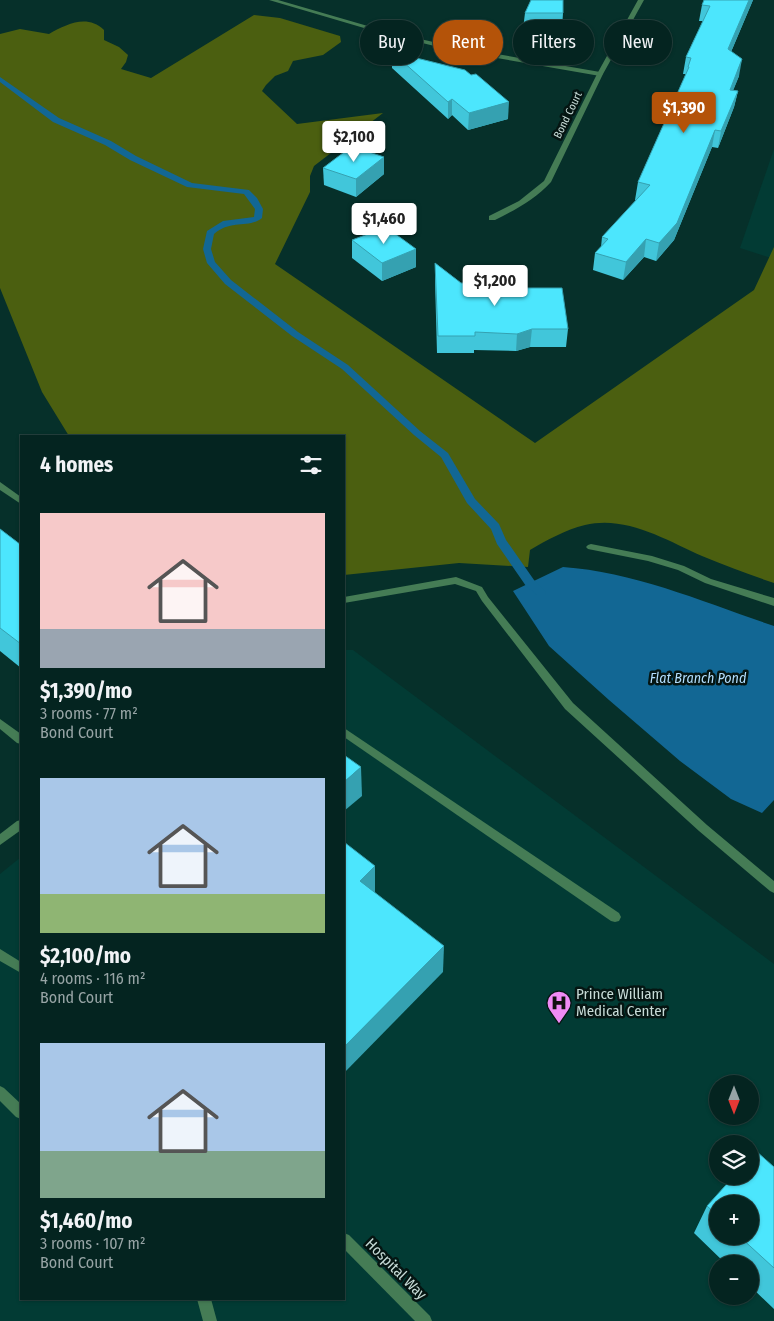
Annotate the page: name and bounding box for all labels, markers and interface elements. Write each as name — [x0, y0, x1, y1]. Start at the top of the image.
chip: Buy — [360, 20, 423, 65]
chip: Rent — [433, 20, 503, 65]
chip: Filters — [513, 20, 594, 65]
chip: New — [604, 20, 672, 65]
street label: Bond Court — [551, 89, 585, 141]
pin: $1,390 — [643, 92, 725, 134]
text: $1,390 — [663, 98, 705, 117]
pin: $2,100 — [313, 120, 395, 163]
text: $2,100 — [333, 127, 375, 146]
pin: $1,460 — [343, 202, 425, 245]
text: $1,460 — [363, 209, 405, 228]
pin: $1,200 — [454, 264, 536, 307]
text: $1,200 — [474, 271, 516, 290]
icon: filters — [297, 451, 325, 479]
text: 4 homes — [40, 452, 113, 478]
icon: home — [138, 546, 228, 636]
water label: Flat Branch Pond — [650, 670, 747, 687]
text: $1,390/mo — [40, 678, 132, 704]
text: 3 rooms · 77 m² — [40, 704, 138, 723]
text: Bond Court — [40, 723, 113, 742]
icon: home — [138, 811, 228, 901]
text: $2,100/mo — [40, 943, 131, 969]
text: 4 rooms · 116 m² — [40, 969, 146, 988]
place label: Prince William Medical Center — [576, 985, 668, 1020]
text: Bond Court — [40, 988, 113, 1007]
hospital icon: Prince William Medical Center — [546, 990, 572, 1024]
north arrow — [709, 1075, 759, 1125]
map controls — [709, 1075, 759, 1305]
icon: home — [138, 1076, 228, 1166]
button: layers — [709, 1135, 759, 1185]
button: + — [709, 1195, 759, 1245]
text: $1,460/mo — [40, 1208, 133, 1234]
text: 3 rooms · 107 m² — [40, 1234, 146, 1253]
street label: Hospital Way — [362, 1235, 431, 1304]
text: Bond Court — [40, 1253, 113, 1272]
button: − — [709, 1255, 759, 1305]

